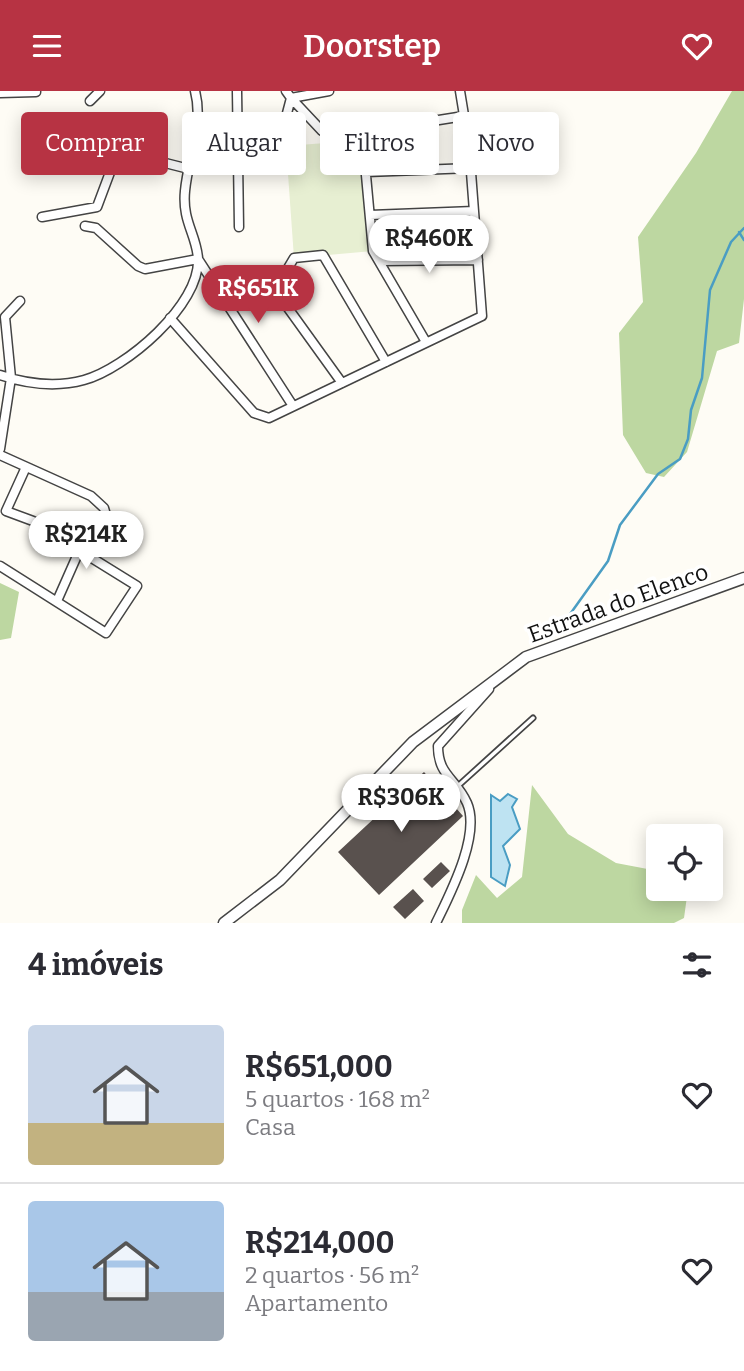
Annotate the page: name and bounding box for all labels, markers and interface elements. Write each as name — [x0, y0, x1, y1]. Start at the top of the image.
icon: menu — [28, 27, 66, 65]
text: Doorstep — [303, 27, 441, 65]
icon: heart — [678, 27, 716, 65]
chip: Comprar — [21, 112, 168, 175]
chip: Alugar — [182, 112, 306, 175]
chip: Filtros — [320, 112, 439, 175]
chip: Novo — [453, 112, 559, 175]
pin: R$460K — [372, 215, 486, 275]
text: R$460K — [385, 224, 473, 252]
pin: R$651K — [201, 265, 315, 325]
text: R$651K — [217, 274, 299, 302]
pin: R$214K — [29, 511, 143, 571]
text: R$214K — [45, 520, 127, 548]
street label: Estrada do Elenco — [524, 557, 712, 649]
pin: R$306K — [344, 775, 458, 834]
text: R$306K — [357, 783, 445, 811]
map controls — [646, 824, 723, 901]
button: locate — [646, 824, 723, 901]
icon: filters — [678, 946, 716, 984]
text: 4 imóveis — [28, 947, 163, 983]
text: R$651,000 — [245, 1049, 393, 1085]
icon: home — [84, 1053, 168, 1137]
icon: heart — [678, 1076, 716, 1114]
text: 5 quartos · 168 m² — [245, 1085, 430, 1113]
text: Casa — [245, 1113, 296, 1141]
text: R$214,000 — [245, 1225, 395, 1261]
icon: home — [84, 1229, 168, 1313]
icon: heart — [678, 1252, 716, 1290]
text: 2 quartos · 56 m² — [245, 1261, 419, 1289]
text: Apartamento — [245, 1289, 388, 1317]

